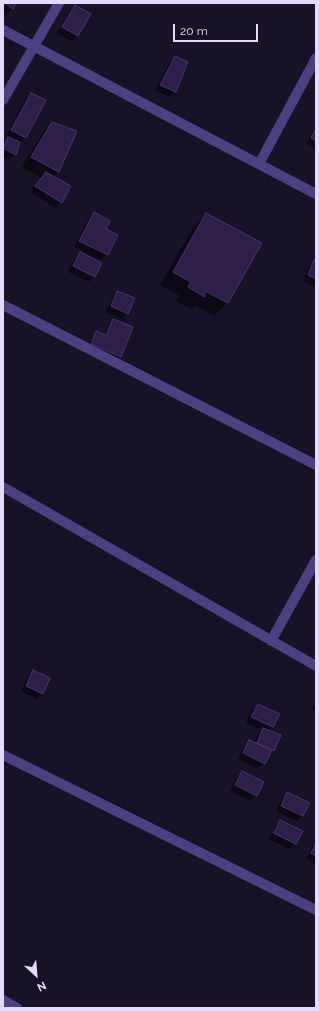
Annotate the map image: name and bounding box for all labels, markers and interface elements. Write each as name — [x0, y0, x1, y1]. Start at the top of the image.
scale bar — [175, 16, 260, 42]
text: 20 m — [180, 24, 208, 38]
north arrow — [16, 955, 56, 995]
text: N — [35, 979, 48, 994]

